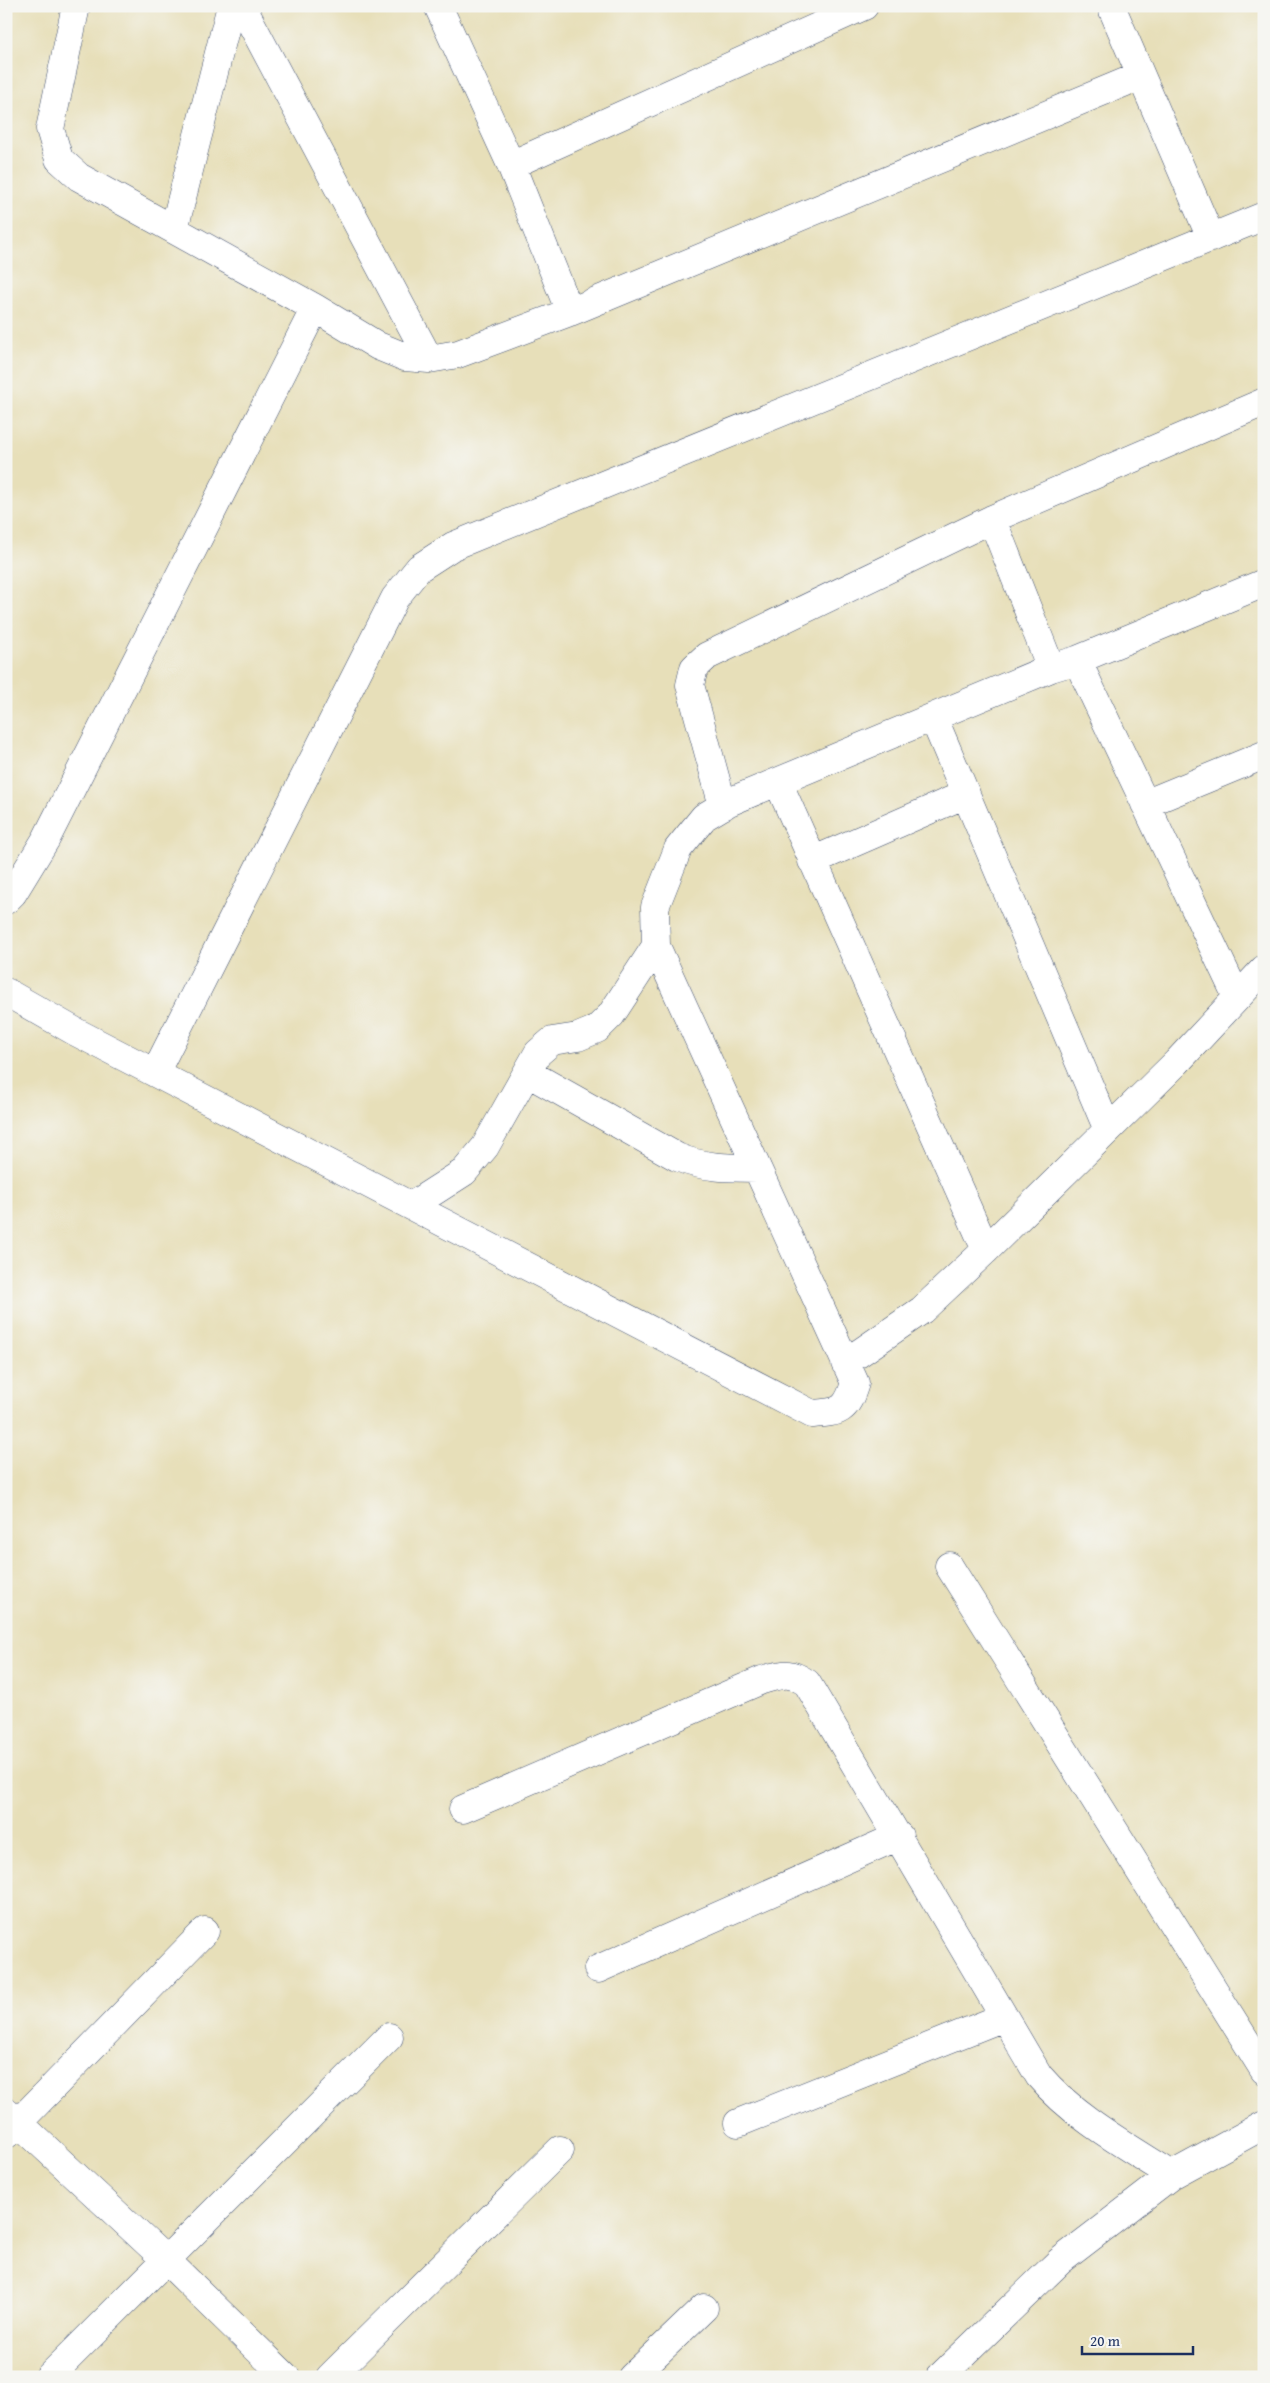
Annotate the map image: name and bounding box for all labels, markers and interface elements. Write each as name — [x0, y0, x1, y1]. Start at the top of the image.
scale bar — [1082, 2323, 1194, 2355]
text: 20 m — [1090, 2330, 1121, 2351]

